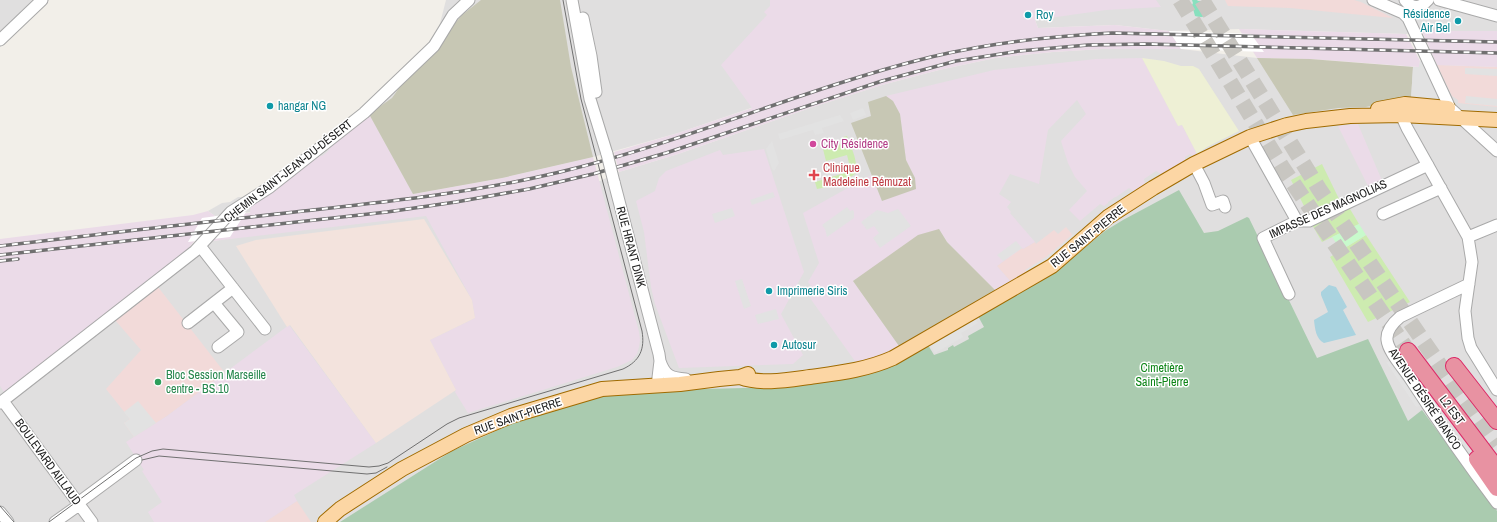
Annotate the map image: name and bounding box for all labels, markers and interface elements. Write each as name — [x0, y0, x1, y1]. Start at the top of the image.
place label: Résidence Air Bel — [1403, 6, 1450, 36]
place label: Roy — [1036, 7, 1054, 23]
marker: Roy — [1023, 10, 1033, 20]
marker: Résidence Air Bel — [1453, 16, 1463, 26]
place label: hangar NG — [278, 98, 326, 114]
marker: hangar NG — [265, 101, 275, 111]
street label: CHEMIN SAINT-JEAN-DU-DÉSERT — [220, 116, 356, 226]
place label: City Résidence — [821, 136, 888, 152]
marker: City Résidence — [808, 139, 818, 149]
place label: Clinique Madeleine Rémuzat — [823, 160, 911, 190]
marker: Clinique Madeleine Rémuzat — [808, 169, 820, 181]
street label: IMPASSE DES MAGNOLIAS — [1267, 176, 1390, 242]
street label: RUE SAINT-PIERRE — [1047, 201, 1129, 271]
street label: RUE HRANT DINK — [612, 205, 650, 290]
place label: Imprimerie Siris — [777, 283, 848, 299]
marker: Imprimerie Siris — [764, 286, 774, 296]
place label: Autosur — [781, 337, 817, 353]
marker: Autosur — [769, 340, 779, 350]
street label: AVENUE DÉSIRÉ BIANCO — [1384, 344, 1465, 453]
park label: Cimetière Saint-Pierre — [1135, 360, 1189, 390]
place label: Bloc Session Marseille centre - BS.10 — [166, 367, 266, 397]
marker: Bloc Session Marseille centre - BS.10 — [153, 377, 163, 387]
street label: L2 EST — [1436, 392, 1468, 428]
street label: RUE SAINT-PIERRE — [472, 393, 564, 439]
street label: BOULEVARD AILLAUD — [11, 416, 85, 508]

